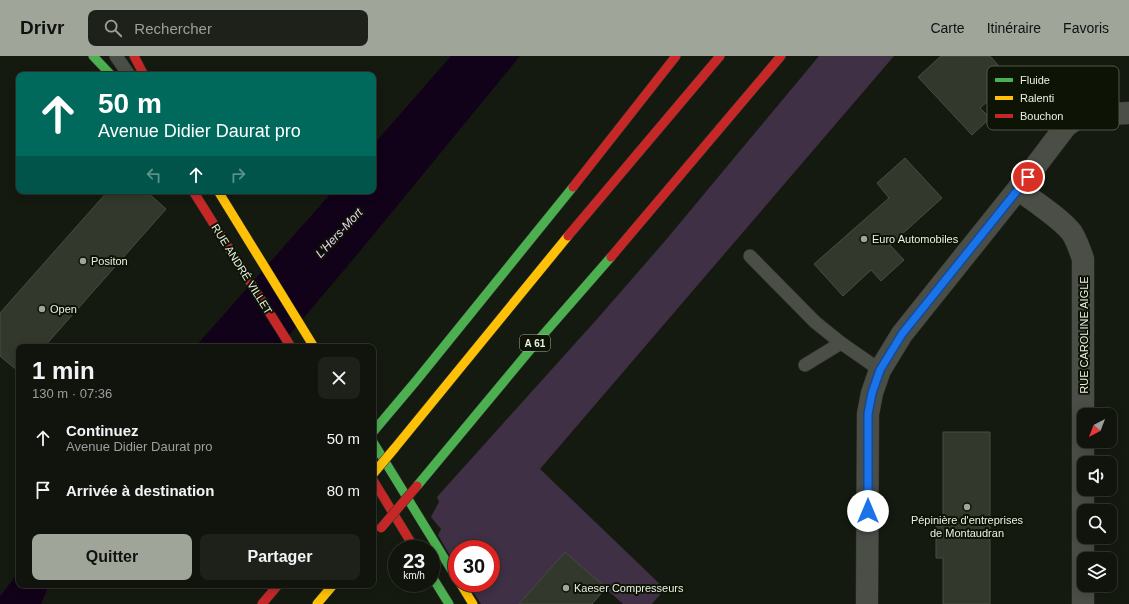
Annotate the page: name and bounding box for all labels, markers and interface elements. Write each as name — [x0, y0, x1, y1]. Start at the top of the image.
search box — [88, 10, 368, 46]
text: Drivr — [20, 17, 64, 38]
icon: search — [102, 17, 124, 39]
text: Rechercher — [134, 20, 212, 37]
text: Carte — [930, 20, 965, 36]
text: Itinéraire — [987, 20, 1041, 36]
text: Favoris — [1063, 20, 1109, 36]
legend — [987, 66, 1119, 130]
text: Fluide — [1020, 74, 1050, 86]
icon: ahead — [32, 88, 84, 140]
text: 50 m — [98, 88, 162, 119]
text: Ralenti — [1020, 92, 1054, 104]
text: Bouchon — [1020, 110, 1063, 122]
text: Avenue Didier Daurat pro — [98, 121, 301, 141]
pin — [1011, 160, 1045, 194]
icon: left — [143, 164, 165, 186]
icon: ahead — [185, 164, 207, 186]
icon: right — [227, 164, 249, 186]
icon: arrive — [1017, 166, 1039, 188]
water label: L'Hers-Mort — [313, 205, 366, 261]
street label: RUE ANDRÉ VILLET — [209, 222, 275, 316]
place label: Euro Automobiles — [872, 233, 959, 245]
marker: Euro Automobiles — [859, 234, 869, 244]
place label: Positon — [91, 255, 128, 267]
marker: Positon — [78, 256, 88, 266]
street label: RUE CAROLINE AIGLE — [1078, 276, 1090, 394]
place label: Open — [50, 303, 77, 315]
marker: Open — [37, 304, 47, 314]
road number: A 61 — [520, 335, 550, 351]
text: 1 min — [32, 357, 95, 384]
button: close — [318, 357, 360, 399]
text: 130 m · 07:36 — [32, 386, 112, 401]
north arrow — [1077, 408, 1117, 448]
map controls — [1077, 408, 1117, 592]
text: Continuez — [66, 422, 139, 439]
icon: ahead — [32, 427, 54, 449]
text: 50 m — [327, 430, 360, 447]
text: Avenue Didier Daurat pro — [66, 439, 212, 454]
button: sound — [1077, 456, 1117, 496]
icon: arrive — [32, 479, 54, 501]
text: Arrivée à destination — [66, 482, 214, 499]
text: 80 m — [327, 482, 360, 499]
position arrow — [847, 490, 889, 532]
marker: Pépinière d'entreprises de Montaudran — [962, 502, 972, 512]
button: search — [1077, 504, 1117, 544]
place label: Pépinière d'entreprises de Montaudran — [911, 514, 1024, 539]
button: Quitter — [32, 534, 192, 580]
button: Partager — [200, 534, 360, 580]
speed limit sign: 30 — [448, 540, 500, 592]
text: 23 — [403, 550, 425, 572]
button: layers — [1077, 552, 1117, 592]
text: km/h — [403, 570, 425, 581]
place label: Kaeser Compresseurs — [574, 582, 684, 594]
marker: Kaeser Compresseurs — [561, 583, 571, 593]

